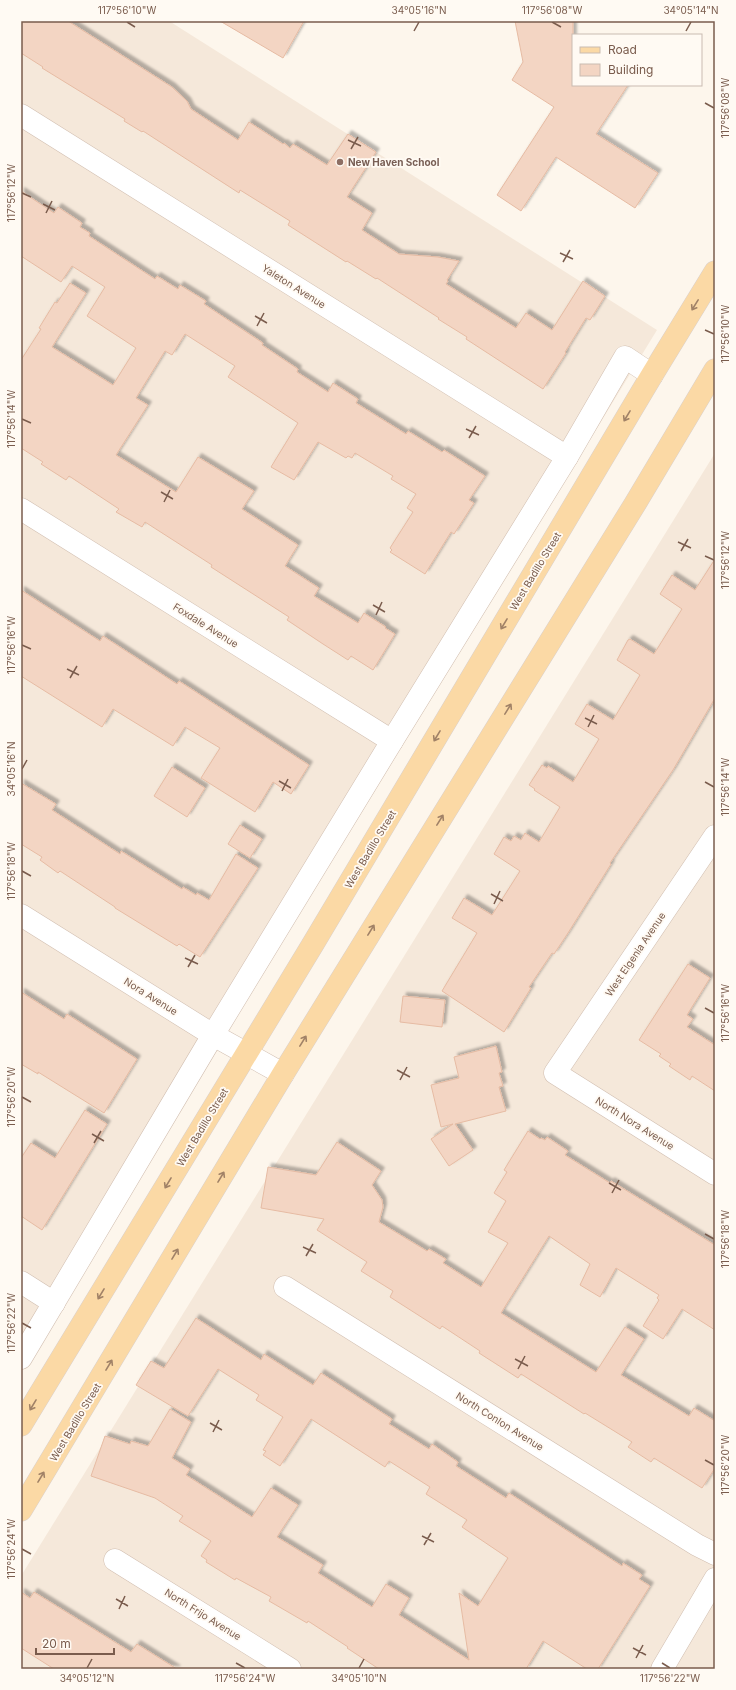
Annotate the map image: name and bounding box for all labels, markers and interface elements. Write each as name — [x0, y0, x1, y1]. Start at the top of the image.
text: 117°56'10"W — [98, 4, 156, 16]
text: 34°05'16"N — [392, 4, 446, 16]
text: 117°56'08"W — [522, 4, 582, 16]
text: 34°05'14"N — [663, 4, 719, 16]
legend — [572, 34, 702, 86]
text: Road — [608, 42, 637, 57]
text: Building — [608, 62, 653, 77]
text: 117°56'08"W — [719, 78, 731, 138]
place label: New Haven School — [348, 156, 440, 168]
marker: New Haven School — [335, 157, 345, 167]
text: 117°56'12"W — [5, 164, 17, 222]
street label: Yaleton Avenue — [260, 262, 328, 311]
one-way arrow — [690, 299, 698, 311]
text: 117°56'10"W — [719, 305, 731, 363]
text: 117°56'14"W — [5, 390, 17, 448]
one-way arrow — [623, 410, 631, 422]
street label: West Badillo Street — [507, 529, 563, 612]
text: 117°56'12"W — [719, 531, 731, 589]
street label: Foxdale Avenue — [171, 600, 241, 650]
text: 117°56'16"W — [5, 616, 17, 674]
one-way arrow — [499, 618, 507, 630]
one-way arrow — [505, 703, 513, 715]
one-way arrow — [433, 730, 441, 741]
text: 34°05'16"N — [5, 742, 17, 796]
text: 117°56'14"W — [719, 758, 731, 816]
street label: West Badillo Street — [342, 807, 398, 890]
one-way arrow — [436, 815, 444, 826]
text: 117°56'18"W — [5, 842, 17, 900]
street label: West Elgenia Avenue — [602, 910, 668, 998]
one-way arrow — [368, 924, 376, 936]
street label: Nora Avenue — [122, 975, 180, 1017]
text: 117°56'16"W — [719, 984, 731, 1042]
one-way arrow — [299, 1036, 307, 1047]
text: 117°56'20"W — [5, 1067, 17, 1127]
street label: West Badillo Street — [174, 1085, 230, 1168]
street label: North Nora Avenue — [594, 1094, 677, 1152]
one-way arrow — [218, 1171, 226, 1183]
one-way arrow — [164, 1177, 172, 1188]
text: 117°56'18"W — [719, 1210, 731, 1268]
one-way arrow — [172, 1248, 180, 1260]
one-way arrow — [96, 1288, 104, 1300]
text: 117°56'22"W — [5, 1293, 17, 1353]
one-way arrow — [105, 1359, 113, 1371]
street label: West Badillo Street — [47, 1380, 103, 1463]
street label: North Conlon Avenue — [454, 1389, 546, 1453]
one-way arrow — [29, 1399, 37, 1410]
text: 117°56'20"W — [719, 1435, 731, 1495]
one-way arrow — [38, 1471, 46, 1483]
text: 117°56'24"W — [5, 1519, 17, 1579]
street label: North Frijo Avenue — [163, 1586, 244, 1642]
scale bar — [36, 1630, 114, 1656]
text: 20 m — [42, 1636, 71, 1651]
text: 34°05'12"N — [60, 1672, 114, 1684]
text: 117°56'24"W — [215, 1672, 275, 1684]
text: 34°05'10"N — [332, 1672, 386, 1684]
text: 117°56'22"W — [640, 1672, 700, 1684]

